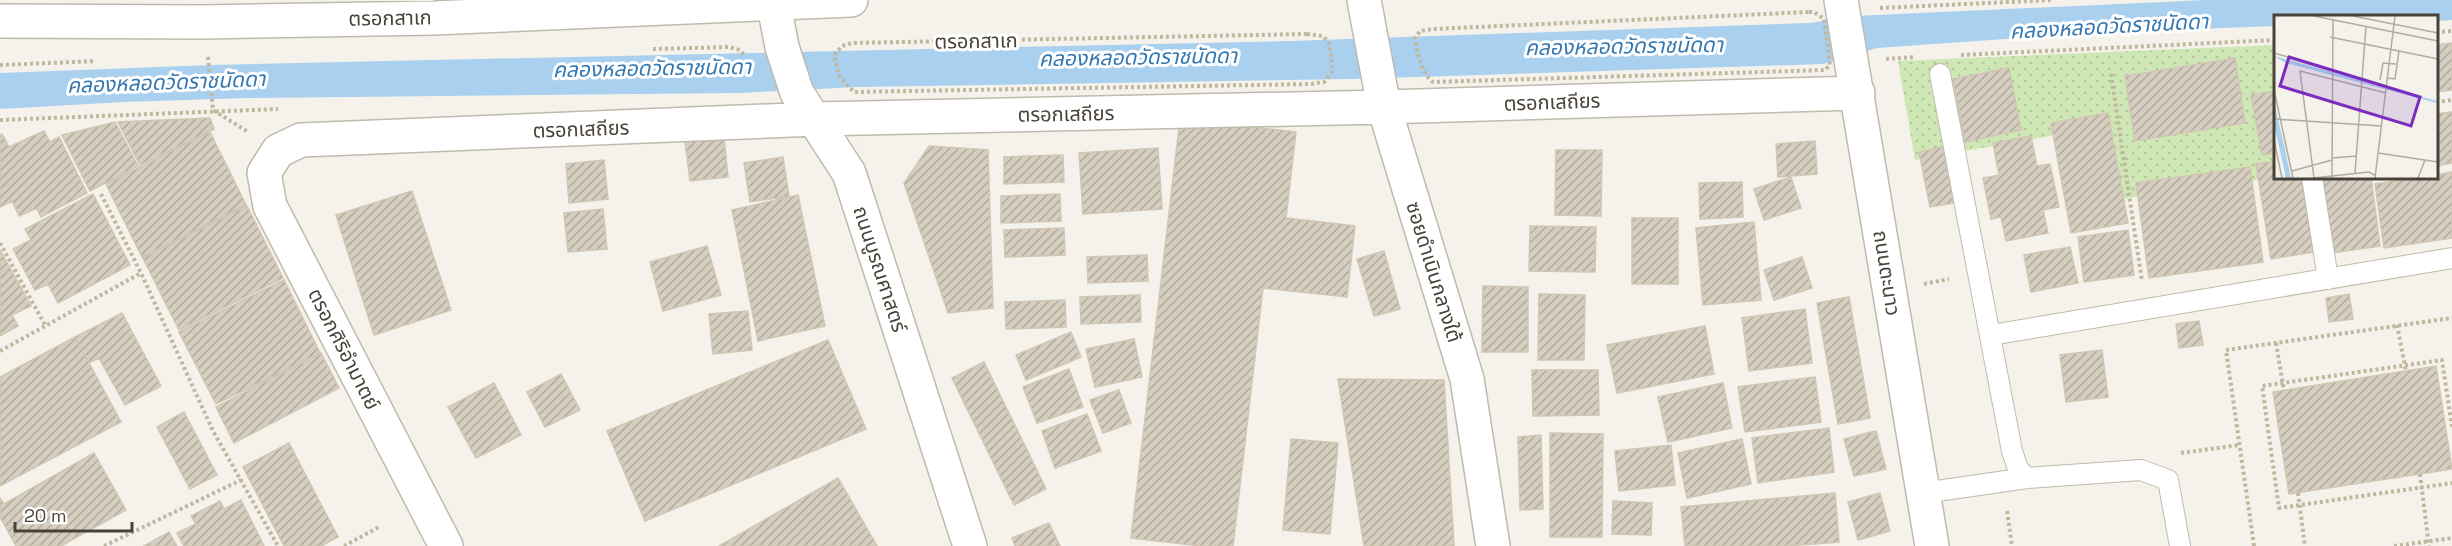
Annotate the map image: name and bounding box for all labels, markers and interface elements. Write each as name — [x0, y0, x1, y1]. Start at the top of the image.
street label: ตรอกสาเก — [348, 4, 432, 32]
water label: คลองหลอดวัดราชนัดดา — [2009, 7, 2210, 45]
inset map — [2274, 15, 2437, 178]
street label: ตรอกสาเก — [934, 27, 1018, 55]
water label: คลองหลอดวัดราชนัดดา — [1525, 31, 1725, 61]
water label: คลองหลอดวัดราชนัดดา — [1039, 42, 1239, 72]
water label: คลองหลอดวัดราชนัดดา — [553, 53, 753, 83]
water label: คลองหลอดวัดราชนัดดา — [66, 65, 267, 99]
street label: ตรอกเสถียร — [1503, 87, 1601, 117]
street label: ตรอกเสถียร — [1017, 100, 1115, 128]
street label: ตรอกเสถียร — [532, 114, 630, 144]
street label: ซอยดำเนินกลางใต้ — [1400, 198, 1468, 346]
street label: ถนนบูรณศาสตร์ — [847, 203, 913, 336]
street label: ถนนตะนาว — [1867, 228, 1907, 318]
street label: ตรอกศิริอำมาตย์ — [302, 284, 386, 414]
scale bar — [15, 495, 132, 533]
text: 20 m — [24, 504, 67, 527]

